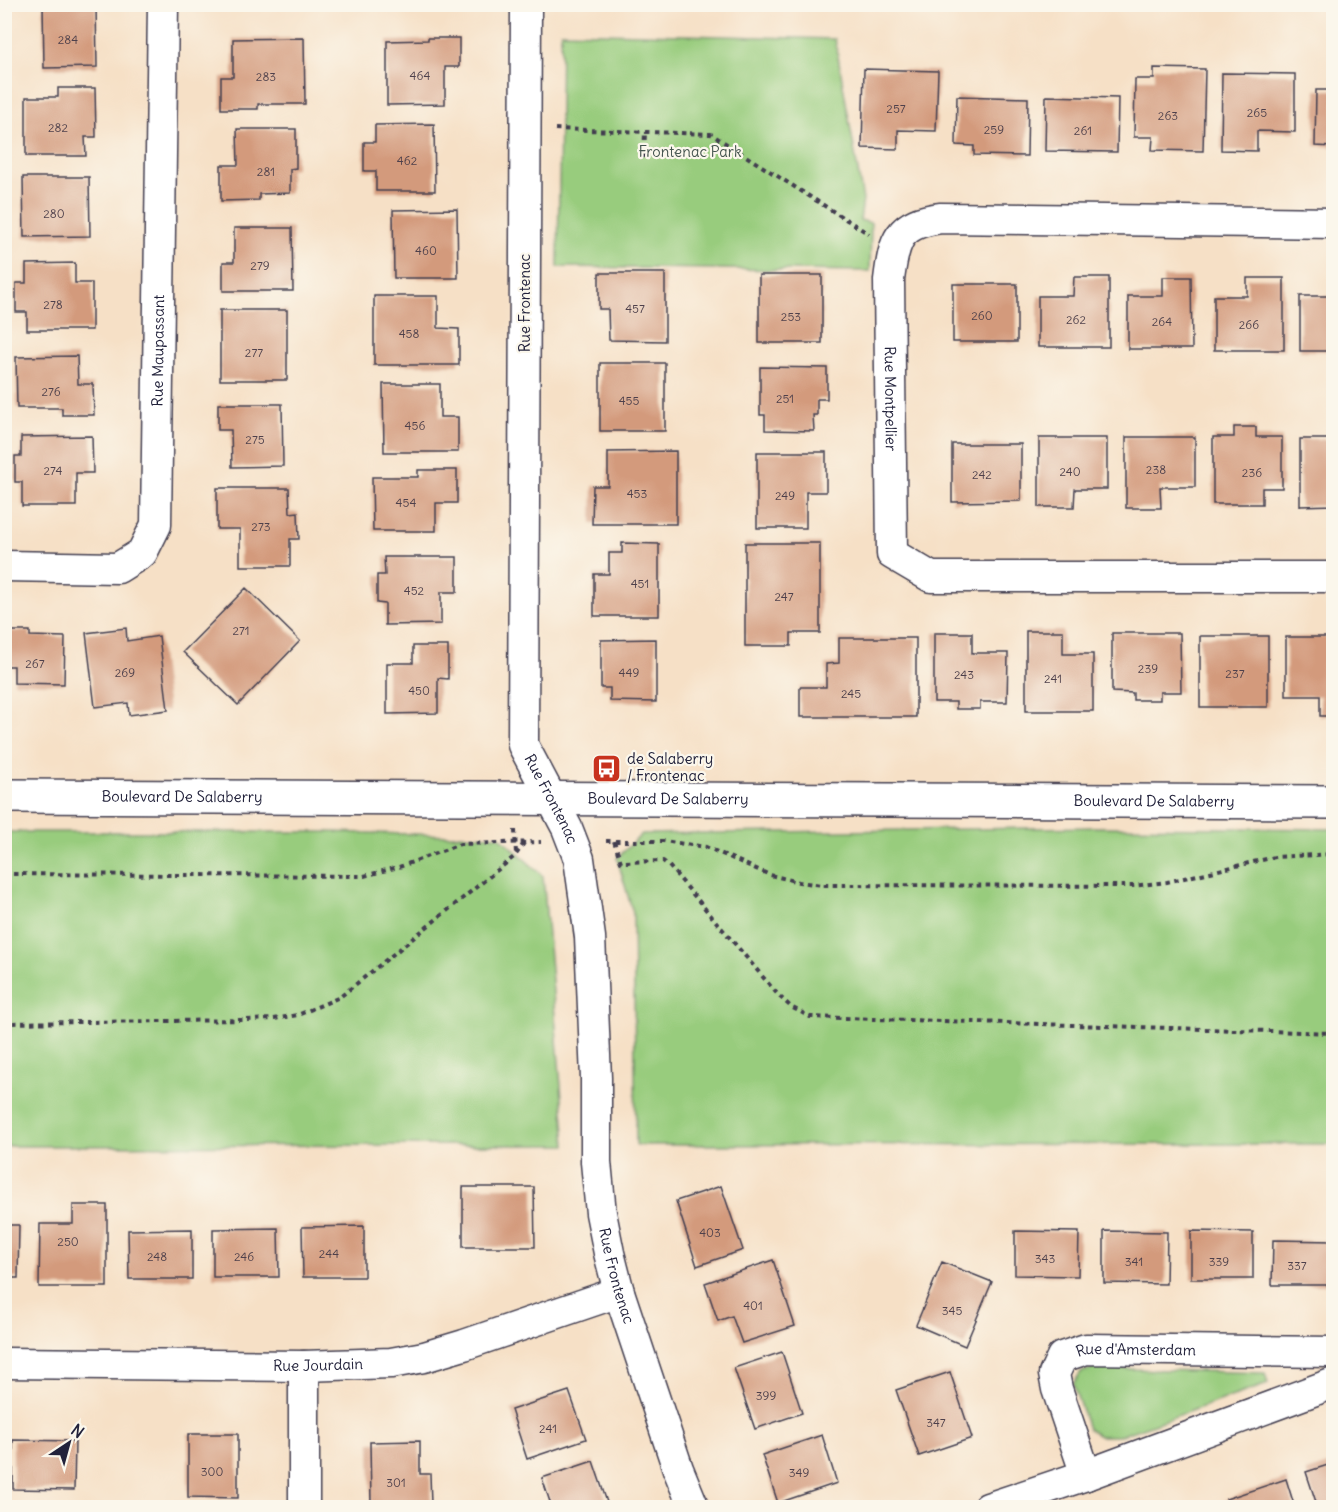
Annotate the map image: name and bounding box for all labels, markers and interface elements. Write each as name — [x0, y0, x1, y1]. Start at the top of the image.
house number: 284 — [58, 32, 78, 47]
house number: 464 — [410, 68, 430, 83]
house number: 283 — [256, 69, 276, 84]
house number: 257 — [886, 101, 906, 116]
house number: 265 — [1247, 105, 1267, 120]
house number: 263 — [1158, 108, 1178, 123]
house number: 282 — [48, 120, 68, 135]
house number: 259 — [984, 122, 1004, 137]
house number: 261 — [1074, 123, 1092, 138]
park label: Frontenac Park — [638, 142, 742, 161]
house number: 462 — [397, 153, 418, 168]
house number: 281 — [257, 164, 275, 179]
house number: 280 — [43, 206, 65, 221]
house number: 460 — [415, 243, 437, 258]
street label: Rue Frontenac — [515, 253, 534, 352]
house number: 279 — [250, 258, 270, 273]
street label: Rue Maupassant — [148, 294, 168, 407]
house number: 278 — [43, 297, 63, 312]
house number: 457 — [625, 301, 645, 316]
house number: 260 — [971, 308, 993, 323]
house number: 253 — [781, 309, 801, 324]
house number: 262 — [1066, 312, 1086, 327]
house number: 264 — [1152, 314, 1172, 329]
house number: 266 — [1239, 317, 1259, 332]
house number: 458 — [399, 326, 419, 341]
house number: 277 — [245, 345, 263, 360]
street label: Rue Montpellier — [881, 346, 901, 451]
house number: 276 — [41, 384, 61, 399]
house number: 251 — [776, 391, 794, 406]
house number: 455 — [619, 393, 639, 408]
house number: 456 — [405, 418, 425, 433]
house number: 275 — [245, 432, 265, 447]
house number: 238 — [1146, 462, 1166, 477]
house number: 274 — [43, 463, 63, 478]
house number: 240 — [1059, 464, 1081, 479]
house number: 236 — [1242, 465, 1262, 480]
house number: 242 — [972, 467, 992, 482]
house number: 453 — [627, 486, 648, 501]
house number: 249 — [775, 488, 795, 503]
house number: 454 — [396, 495, 416, 510]
house number: 273 — [251, 519, 271, 534]
house number: 451 — [631, 576, 649, 591]
house number: 452 — [404, 583, 425, 598]
house number: 247 — [774, 589, 794, 604]
house number: 271 — [232, 623, 250, 638]
house number: 267 — [25, 656, 45, 671]
house number: 239 — [1138, 661, 1158, 676]
house number: 269 — [115, 665, 135, 680]
house number: 449 — [619, 665, 639, 680]
house number: 237 — [1225, 666, 1245, 681]
house number: 243 — [954, 667, 974, 682]
house number: 241 — [1044, 671, 1062, 686]
house number: 450 — [408, 683, 430, 698]
house number: 245 — [841, 686, 861, 701]
place label: de Salaberry / Frontenac — [627, 749, 713, 785]
street label: Rue Frontenac — [521, 751, 582, 847]
bus stop icon: de Salaberry / Frontenac — [590, 752, 622, 784]
street label: Boulevard De Salaberry — [101, 786, 263, 806]
street label: Boulevard De Salaberry — [587, 789, 749, 808]
street label: Boulevard De Salaberry — [1073, 791, 1235, 811]
house number: 403 — [699, 1225, 721, 1240]
street label: Rue Frontenac — [595, 1226, 639, 1326]
house number: 250 — [57, 1234, 79, 1249]
house number: 244 — [319, 1246, 339, 1261]
house number: 248 — [147, 1249, 167, 1264]
house number: 246 — [234, 1249, 254, 1264]
house number: 343 — [1035, 1251, 1055, 1266]
house number: 341 — [1125, 1254, 1143, 1269]
house number: 339 — [1209, 1254, 1229, 1269]
house number: 337 — [1287, 1258, 1307, 1273]
house number: 401 — [743, 1298, 763, 1313]
house number: 345 — [942, 1303, 962, 1318]
street label: Rue d'Amsterdam — [1073, 1339, 1196, 1361]
street label: Rue Jourdain — [273, 1354, 364, 1375]
house number: 399 — [756, 1388, 776, 1403]
north arrow — [39, 1413, 99, 1473]
house number: 347 — [926, 1415, 946, 1430]
text: N — [67, 1420, 88, 1442]
house number: 241 — [539, 1421, 557, 1436]
house number: 300 — [201, 1464, 223, 1479]
house number: 349 — [789, 1465, 809, 1480]
house number: 301 — [386, 1475, 406, 1490]

